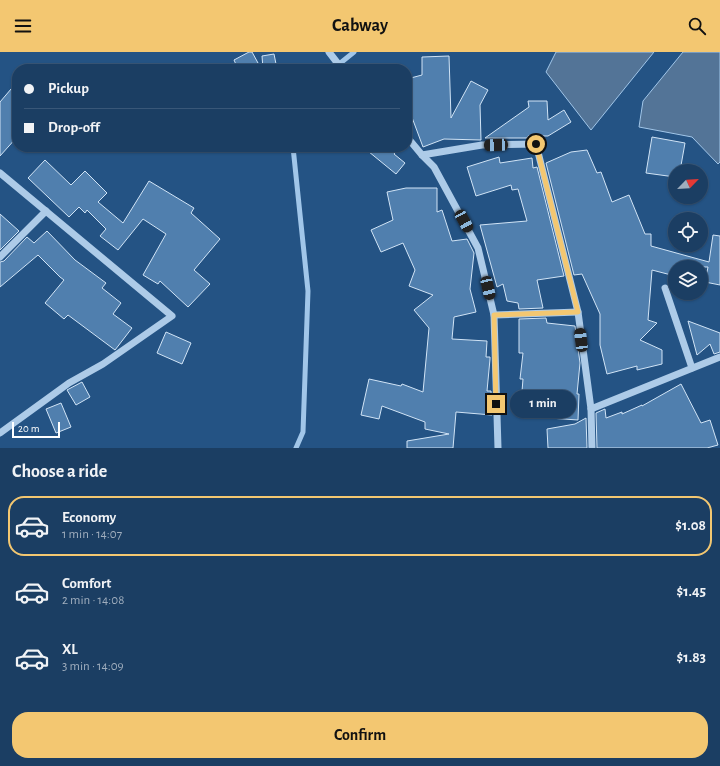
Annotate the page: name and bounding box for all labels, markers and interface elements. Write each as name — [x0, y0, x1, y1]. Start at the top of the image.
icon: menu — [12, 15, 34, 37]
icon: search — [686, 15, 708, 37]
text: Cabway — [332, 17, 388, 35]
text: Pickup — [48, 81, 89, 96]
text: Drop-off — [48, 120, 100, 135]
route start — [527, 135, 545, 153]
car — [484, 139, 508, 151]
north arrow — [668, 164, 708, 204]
map controls — [668, 164, 708, 300]
car — [453, 208, 475, 234]
button: locate — [668, 212, 708, 252]
button: layers — [668, 260, 708, 300]
car — [479, 275, 497, 301]
car — [574, 327, 588, 353]
callout: 1 min — [510, 390, 576, 418]
route end — [487, 395, 505, 413]
text: 1 min — [529, 397, 557, 410]
scale bar — [12, 420, 60, 439]
text: 20 m — [18, 423, 39, 434]
text: Choose a ride — [12, 463, 107, 481]
icon: car — [14, 508, 50, 544]
text: Economy — [62, 510, 116, 525]
text: $1.08 — [675, 518, 706, 533]
text: 1 min · 14:07 — [62, 528, 122, 541]
icon: car — [14, 574, 50, 610]
text: Comfort — [62, 576, 111, 591]
text: $1.45 — [676, 584, 706, 599]
text: 2 min · 14:08 — [62, 594, 124, 607]
icon: car — [14, 640, 50, 676]
text: XL — [62, 642, 78, 657]
text: $1.83 — [677, 650, 706, 665]
text: 3 min · 14:09 — [62, 660, 124, 673]
button: Confirm — [12, 712, 708, 758]

